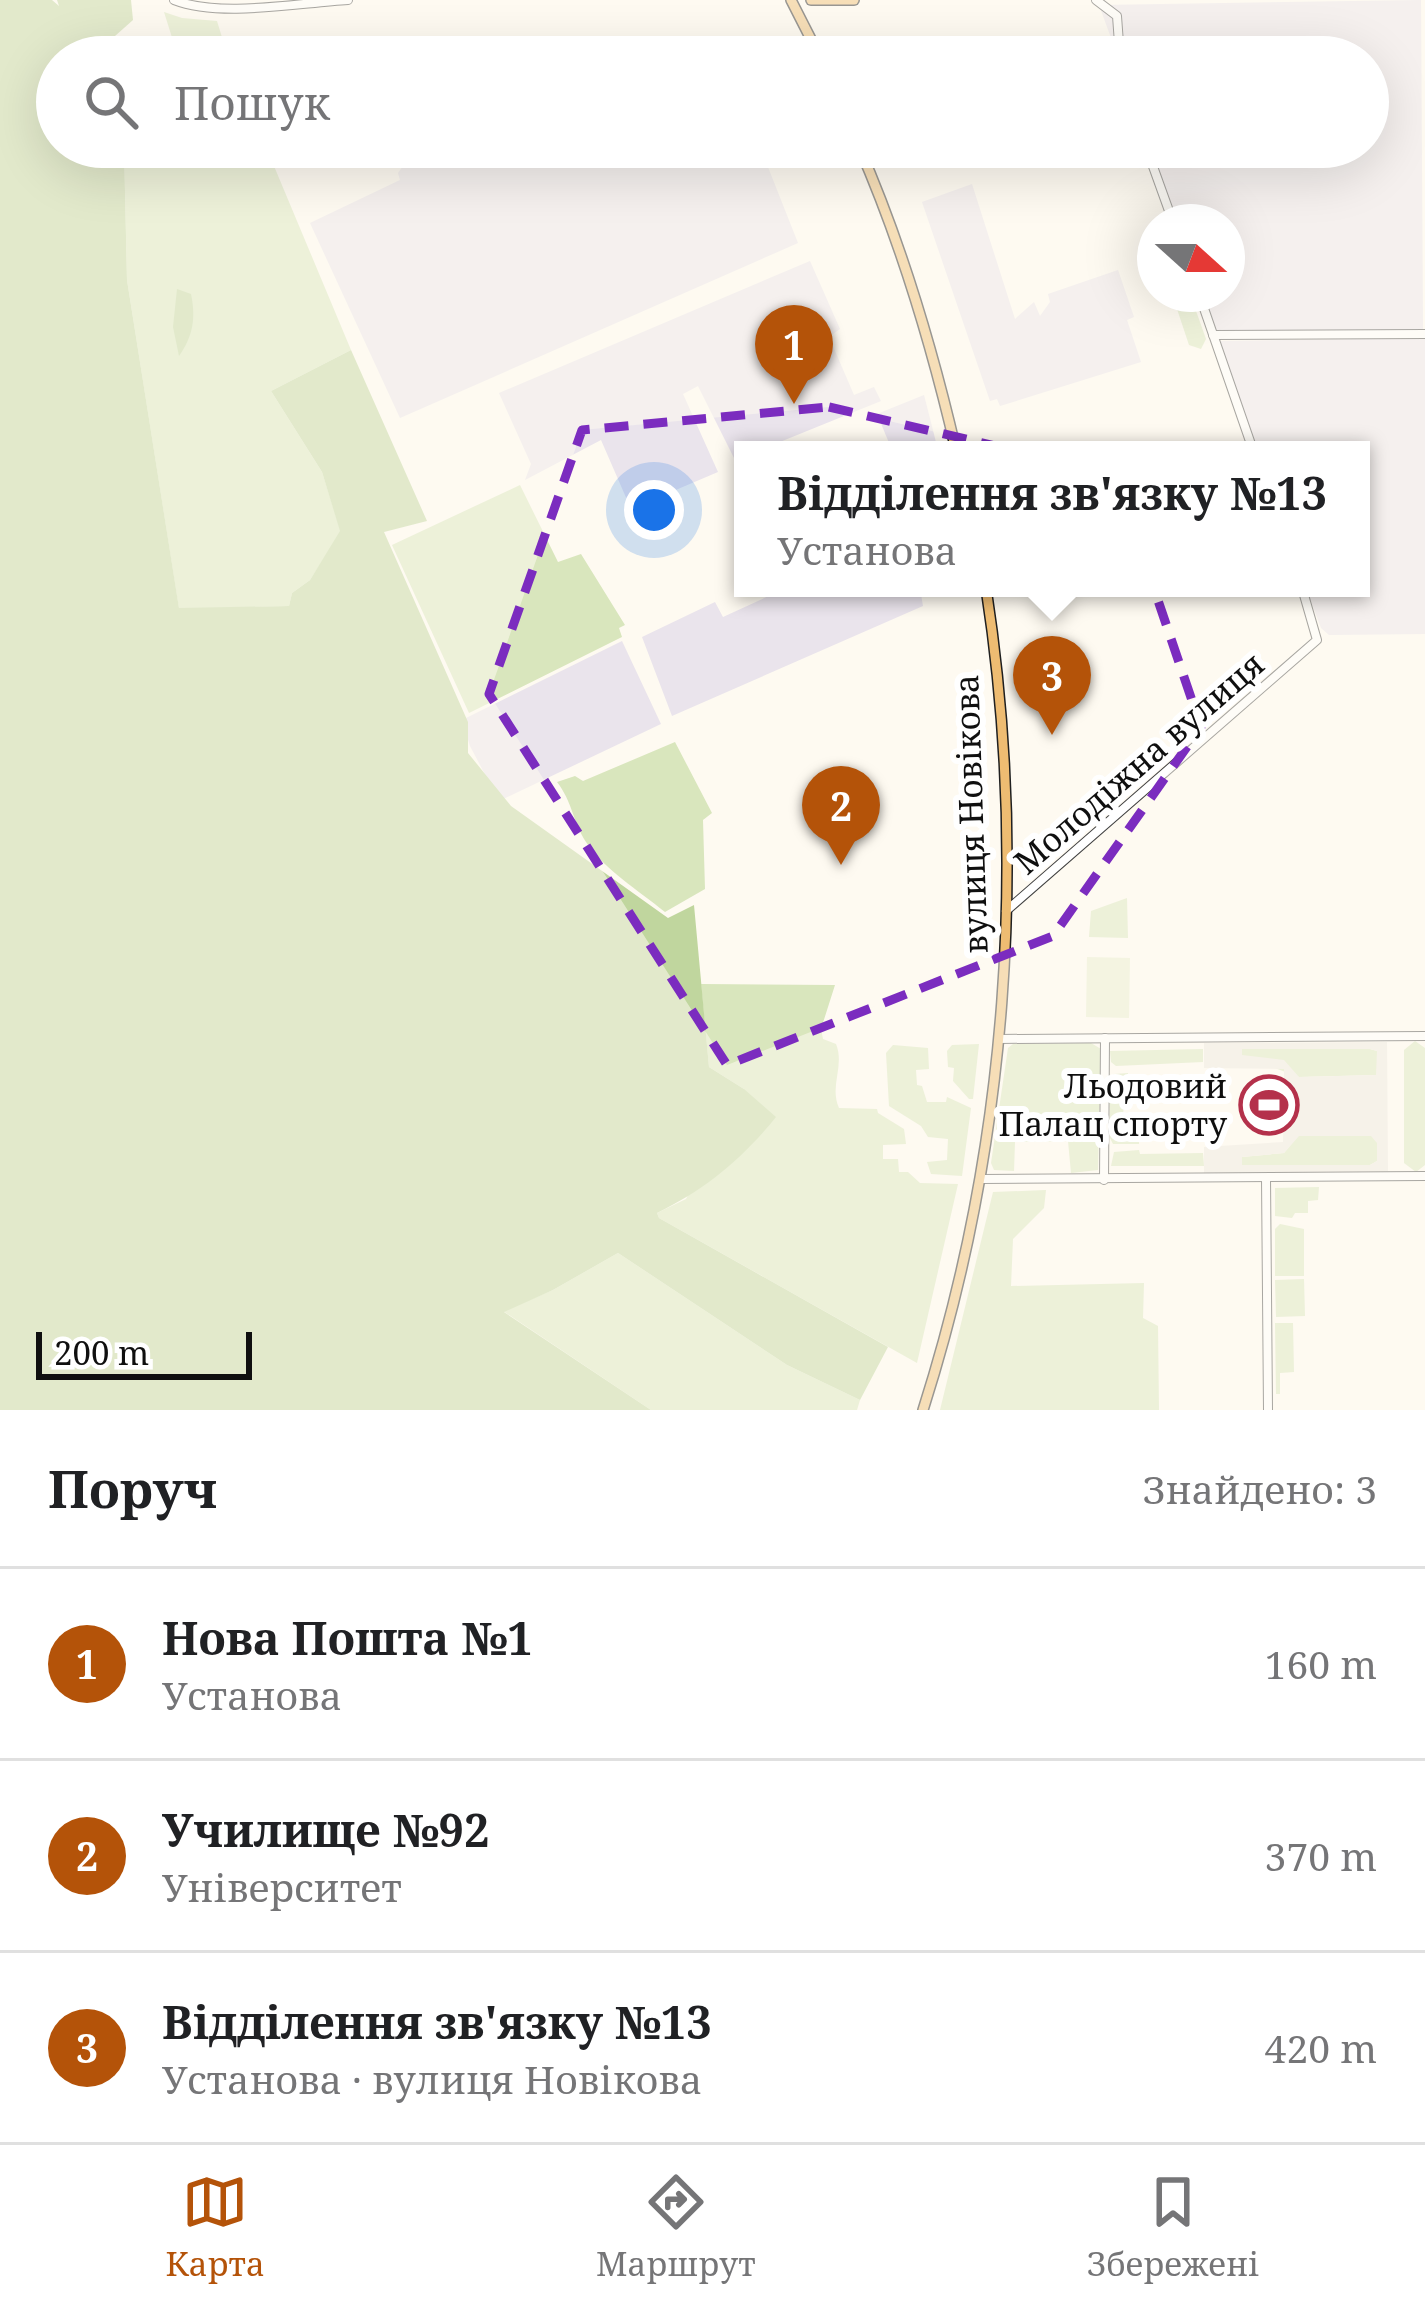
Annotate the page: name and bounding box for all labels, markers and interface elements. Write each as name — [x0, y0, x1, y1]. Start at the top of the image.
search box — [36, 36, 1389, 168]
icon: search — [78, 69, 144, 135]
text: Пошук — [174, 72, 330, 133]
north arrow — [1137, 204, 1245, 312]
pin: 1 — [755, 305, 833, 404]
popup — [734, 441, 1370, 597]
text: Відділення зв'язку №13 — [777, 462, 1327, 523]
your location — [624, 480, 684, 540]
text: Установа — [777, 523, 957, 576]
pin: 3 — [1013, 636, 1091, 735]
street label: Молодіжна вулиця — [1004, 641, 1273, 884]
street label: вулиця Новікова — [943, 674, 998, 954]
pin: 2 — [802, 766, 880, 865]
place label: Льодовий Палац спорту — [998, 1063, 1227, 1146]
sports icon: Льодовий Палац спорту — [1238, 1074, 1300, 1136]
scale bar — [36, 1326, 252, 1379]
text: 200 m — [54, 1330, 149, 1375]
text: Поруч — [48, 1453, 217, 1523]
text: Знайдено: 3 — [1142, 1462, 1377, 1515]
text: Нова Пошта №1 — [162, 1607, 533, 1668]
text: 1 — [76, 1637, 98, 1690]
text: 160 m — [1265, 1637, 1377, 1690]
text: Установа — [162, 1668, 342, 1721]
text: Училище №92 — [162, 1799, 489, 1860]
text: 2 — [76, 1829, 98, 1882]
text: 370 m — [1265, 1829, 1377, 1882]
text: Університет — [162, 1860, 402, 1913]
text: Відділення зв'язку №13 — [162, 1991, 712, 2052]
text: 3 — [76, 2021, 98, 2074]
text: 420 m — [1265, 2021, 1377, 2074]
text: Установа · вулиця Новікова — [162, 2052, 702, 2105]
tab: Карта — [166, 2169, 265, 2286]
tab: Маршрут — [596, 2169, 756, 2286]
tab: Збережені — [1087, 2169, 1259, 2286]

